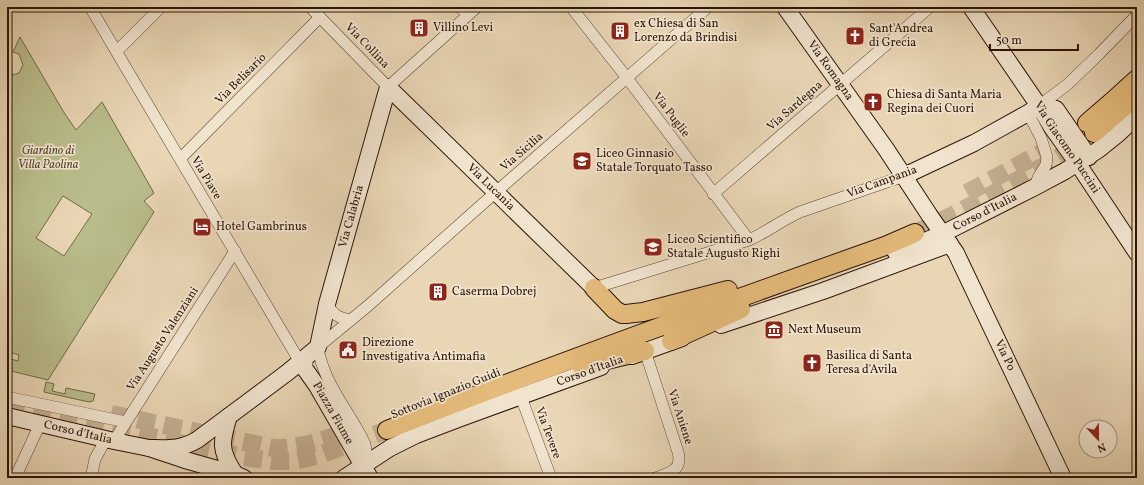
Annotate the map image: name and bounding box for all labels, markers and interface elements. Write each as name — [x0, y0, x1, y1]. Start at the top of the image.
place label: ex Chiesa di San Lorenzo da Brindisi — [634, 16, 738, 46]
building icon: Villino Levi — [408, 17, 430, 39]
street label: Via Collina — [341, 20, 393, 72]
place label: Villino Levi — [433, 20, 494, 36]
building icon: ex Chiesa di San Lorenzo da Brindisi — [609, 20, 631, 42]
place label: Sant'Andrea di Grecia — [869, 21, 933, 51]
church icon: Sant'Andrea di Grecia — [844, 25, 866, 47]
scale bar — [990, 26, 1078, 52]
text: 50 m — [996, 33, 1022, 49]
street label: Via Romagna — [803, 37, 857, 104]
street label: Via Belisario — [212, 50, 270, 108]
street label: Via Sardegna — [764, 77, 826, 135]
place label: Chiesa di Santa Maria Regina dei Cuori — [887, 87, 1002, 117]
street label: Via Puglie — [649, 89, 693, 141]
church icon: Chiesa di Santa Maria Regina dei Cuori — [862, 91, 884, 113]
street label: Via Giacomo Puccini — [1030, 98, 1104, 197]
street label: Via Sicilia — [497, 129, 547, 175]
park label: Giardino di Villa Paolina — [18, 143, 79, 173]
place label: Liceo Ginnasio Statale Torquato Tasso — [596, 146, 712, 176]
school or university icon: Liceo Ginnasio Statale Torquato Tasso — [571, 150, 593, 172]
street label: Via Piave — [187, 153, 225, 203]
street label: Via Lucania — [463, 160, 518, 214]
street label: Via Campania — [845, 162, 919, 202]
street label: Via Calabria — [335, 183, 368, 250]
street label: Corso d'Italia — [950, 189, 1020, 235]
hotel icon: Hotel Gambrinus — [191, 216, 213, 238]
place label: Hotel Gambrinus — [216, 219, 307, 235]
place label: Liceo Scientifico Statale Augusto Righi — [667, 232, 780, 262]
school or university icon: Liceo Scientifico Statale Augusto Righi — [642, 236, 664, 258]
building icon: Caserma Dobrej — [427, 281, 449, 303]
street label: Via Augusto Valenziani — [123, 284, 203, 394]
place label: Caserma Dobrej — [452, 284, 536, 300]
museum icon: Next Museum — [763, 319, 785, 341]
place label: Next Museum — [788, 322, 862, 338]
place label: Direzione Investigativa Antimafia — [362, 335, 486, 365]
street label: Via Po — [990, 337, 1019, 374]
public building icon: Direzione Investigativa Antimafia — [337, 339, 359, 361]
place label: Basilica di Santa Teresa d'Avila — [826, 348, 912, 378]
street label: Corso d'Italia — [554, 352, 626, 390]
church icon: Basilica di Santa Teresa d'Avila — [801, 352, 823, 374]
street label: Sottovia Ignazio Guidi — [389, 364, 504, 423]
street label: Piazza Fiume — [308, 379, 357, 448]
street label: Via Aniene — [664, 387, 697, 447]
street label: Via Tevere — [531, 405, 565, 461]
street label: Corso d'Italia — [42, 417, 114, 448]
north arrow — [1078, 419, 1118, 459]
text: N — [1095, 438, 1108, 455]

